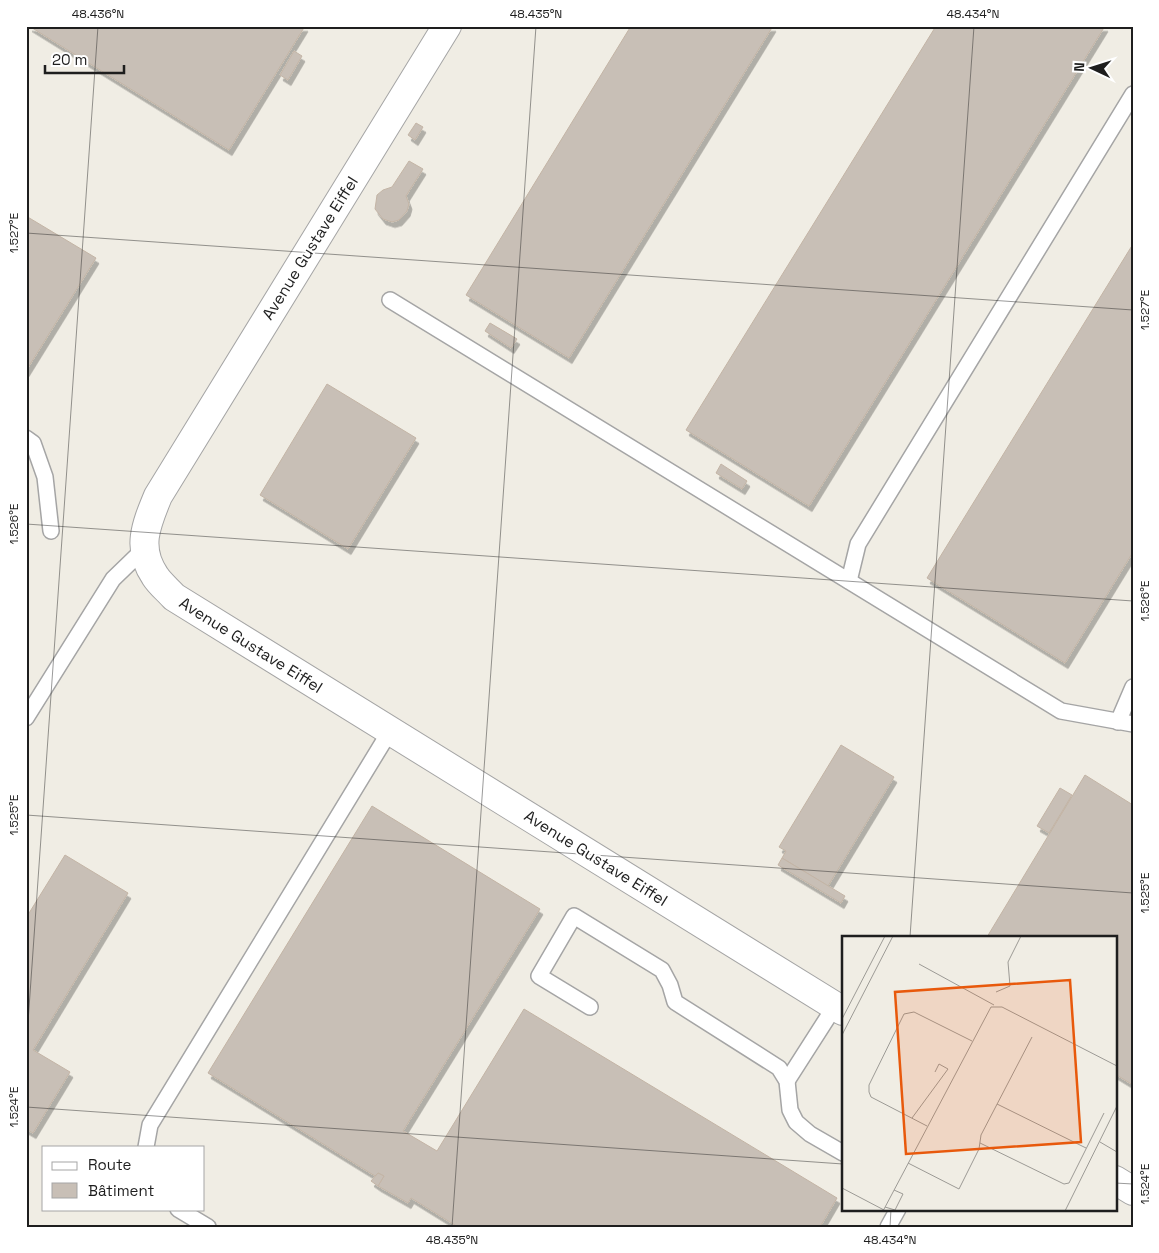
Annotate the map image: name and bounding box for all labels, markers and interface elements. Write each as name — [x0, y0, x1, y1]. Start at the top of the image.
text: 48.436°N — [72, 6, 124, 22]
text: 48.435°N — [510, 6, 562, 22]
text: 48.434°N — [947, 6, 999, 22]
scale bar — [45, 42, 124, 74]
north arrow — [1066, 42, 1116, 92]
text: 20 m — [52, 50, 87, 69]
text: N — [1070, 62, 1088, 72]
street label: Avenue Gustave Eiffel — [257, 172, 363, 324]
text: 1.527°E — [6, 213, 22, 253]
text: 1.527°E — [1137, 290, 1153, 330]
text: 1.526°E — [6, 503, 22, 545]
text: 1.526°E — [1137, 580, 1153, 622]
street label: Avenue Gustave Eiffel — [175, 592, 327, 698]
text: 1.525°E — [6, 794, 22, 835]
street label: Avenue Gustave Eiffel — [520, 805, 672, 911]
text: 1.525°E — [1137, 872, 1153, 913]
inset map — [842, 936, 1116, 1210]
text: 1.524°E — [6, 1086, 22, 1127]
legend — [42, 1146, 205, 1210]
text: Route — [88, 1155, 132, 1174]
text: 1.524°E — [1137, 1163, 1153, 1204]
text: Bâtiment — [88, 1181, 154, 1200]
text: 48.435°N — [426, 1232, 478, 1248]
text: 48.434°N — [864, 1232, 916, 1248]

